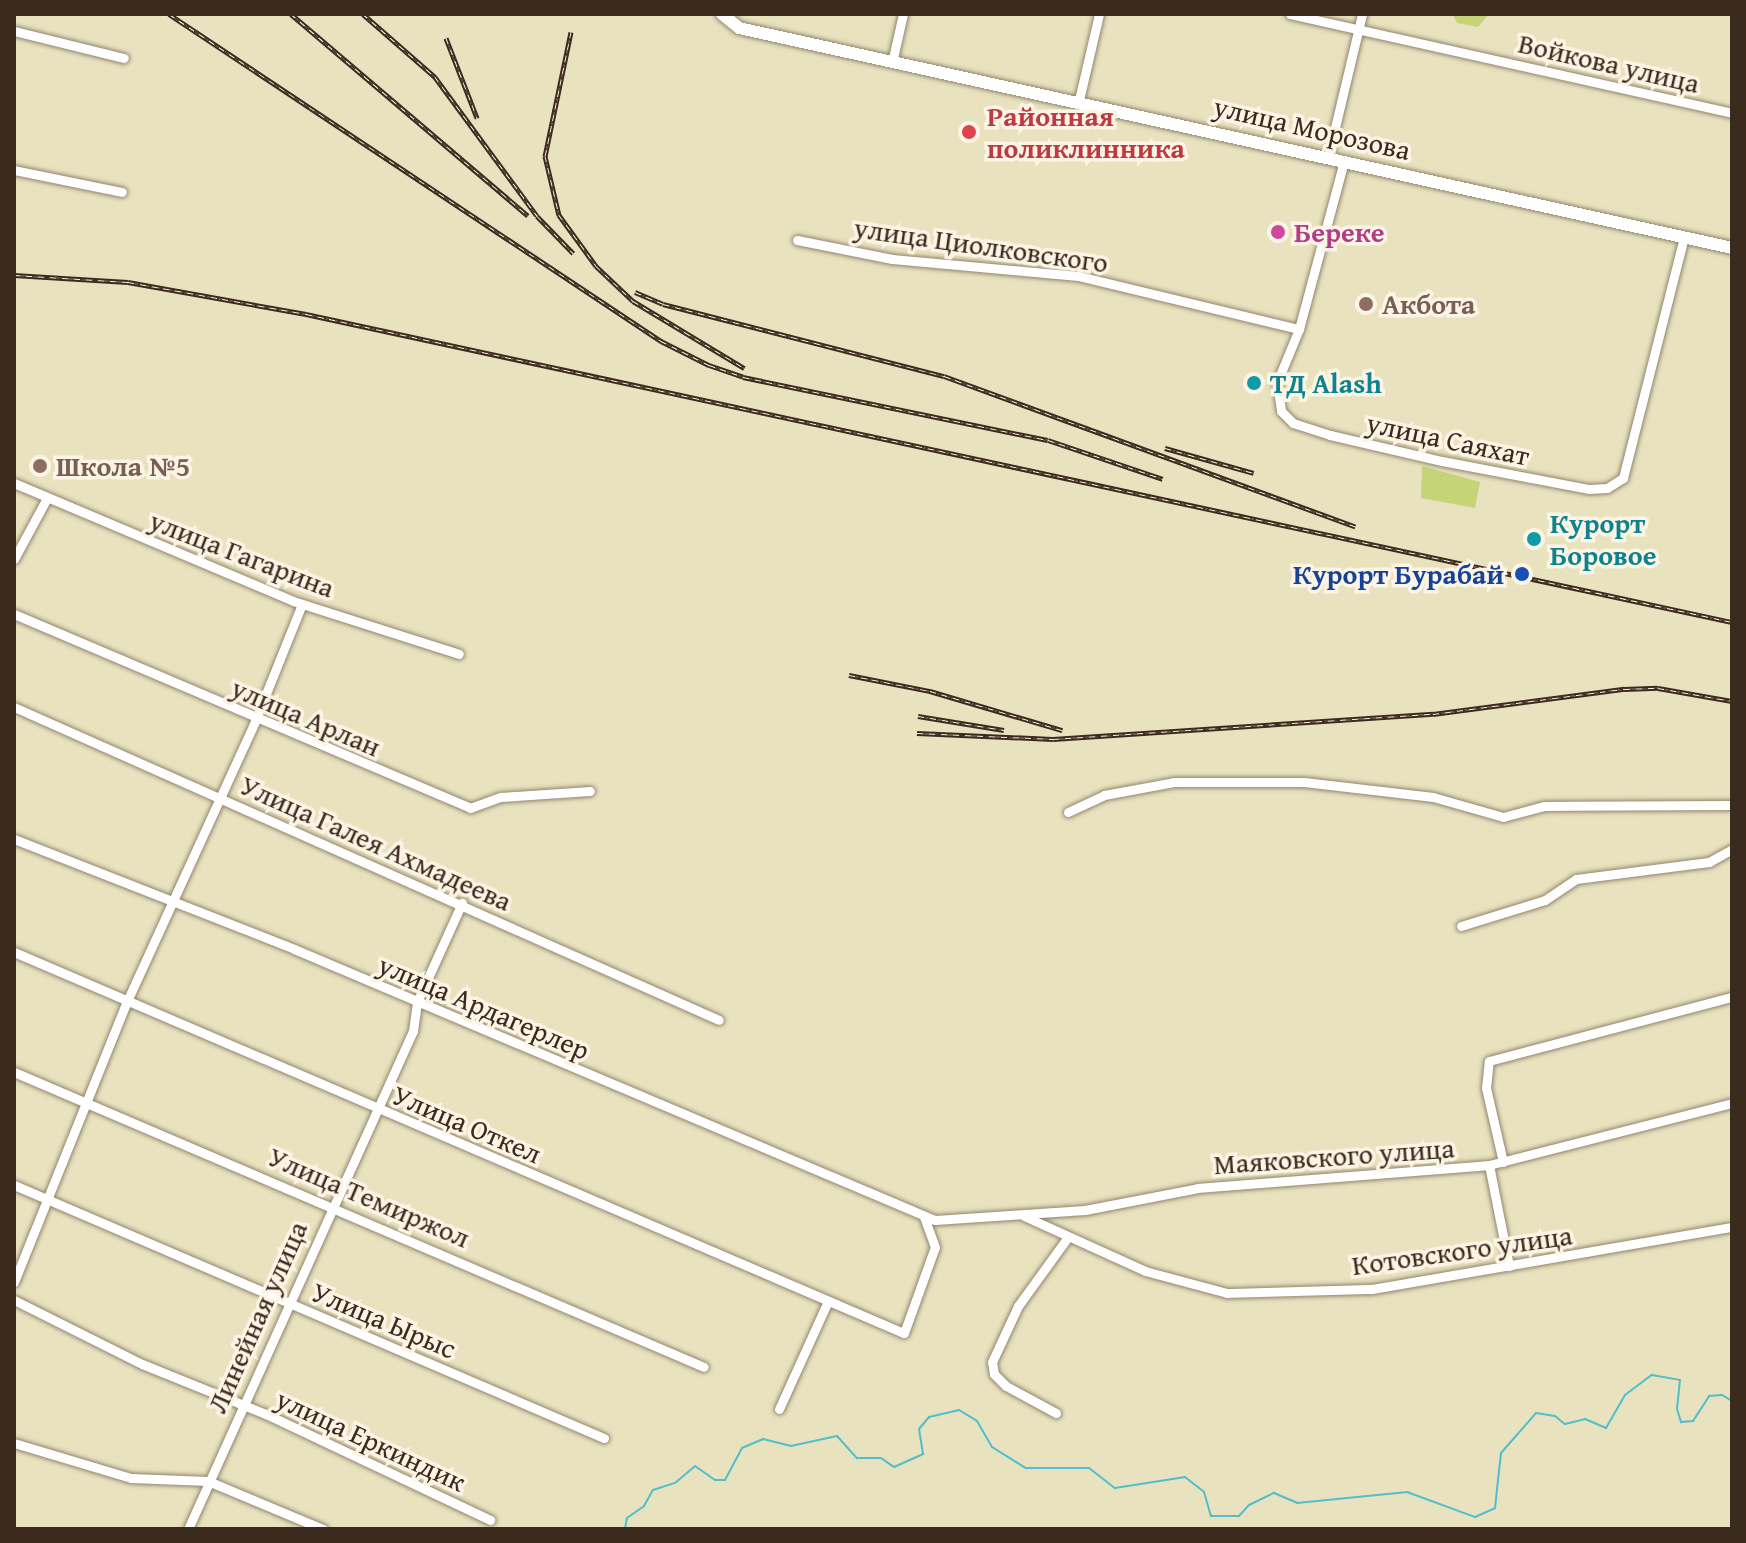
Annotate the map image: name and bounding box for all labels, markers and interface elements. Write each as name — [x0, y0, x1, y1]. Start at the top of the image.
street label: Войкова улица — [1515, 26, 1703, 100]
street label: улица Морозова — [1210, 89, 1414, 167]
place label: Районная поликлинника — [987, 99, 1185, 165]
marker: Районная поликлинника — [958, 121, 980, 143]
street label: улица Циолковского — [852, 211, 1110, 279]
place label: Береке — [1294, 215, 1385, 249]
marker: Береке — [1269, 223, 1287, 241]
place label: Акбота — [1382, 287, 1475, 321]
marker: Акбота — [1357, 295, 1375, 313]
place label: ТД Alash — [1270, 366, 1382, 400]
marker: ТД Alash — [1245, 374, 1263, 392]
street label: улица Саяхат — [1364, 405, 1532, 473]
place label: Школа №5 — [56, 449, 190, 483]
marker: Школа №5 — [31, 457, 49, 475]
street label: улица Гагарина — [145, 503, 339, 605]
place label: Курорт Боровое — [1550, 506, 1656, 572]
marker: Курорт Боровое — [1525, 530, 1543, 548]
place label: Курорт Бурабай — [1293, 557, 1504, 591]
marker: Курорт Бурабай — [1511, 563, 1533, 585]
street label: улица Арлан — [226, 671, 386, 763]
street label: Улица Галея Ахмадеева — [235, 768, 517, 918]
street label: улица Ардагерлер — [373, 947, 595, 1067]
street label: Улица Откел — [388, 1078, 546, 1170]
street label: Маяковского улица — [1212, 1131, 1456, 1181]
street label: Улица Темиржол — [263, 1139, 475, 1255]
street label: Линейная улица — [200, 1216, 314, 1418]
street label: Котовского улица — [1350, 1218, 1574, 1282]
street label: Улица Ырыс — [307, 1275, 461, 1365]
street label: улица Еркиндик — [271, 1381, 471, 1499]

